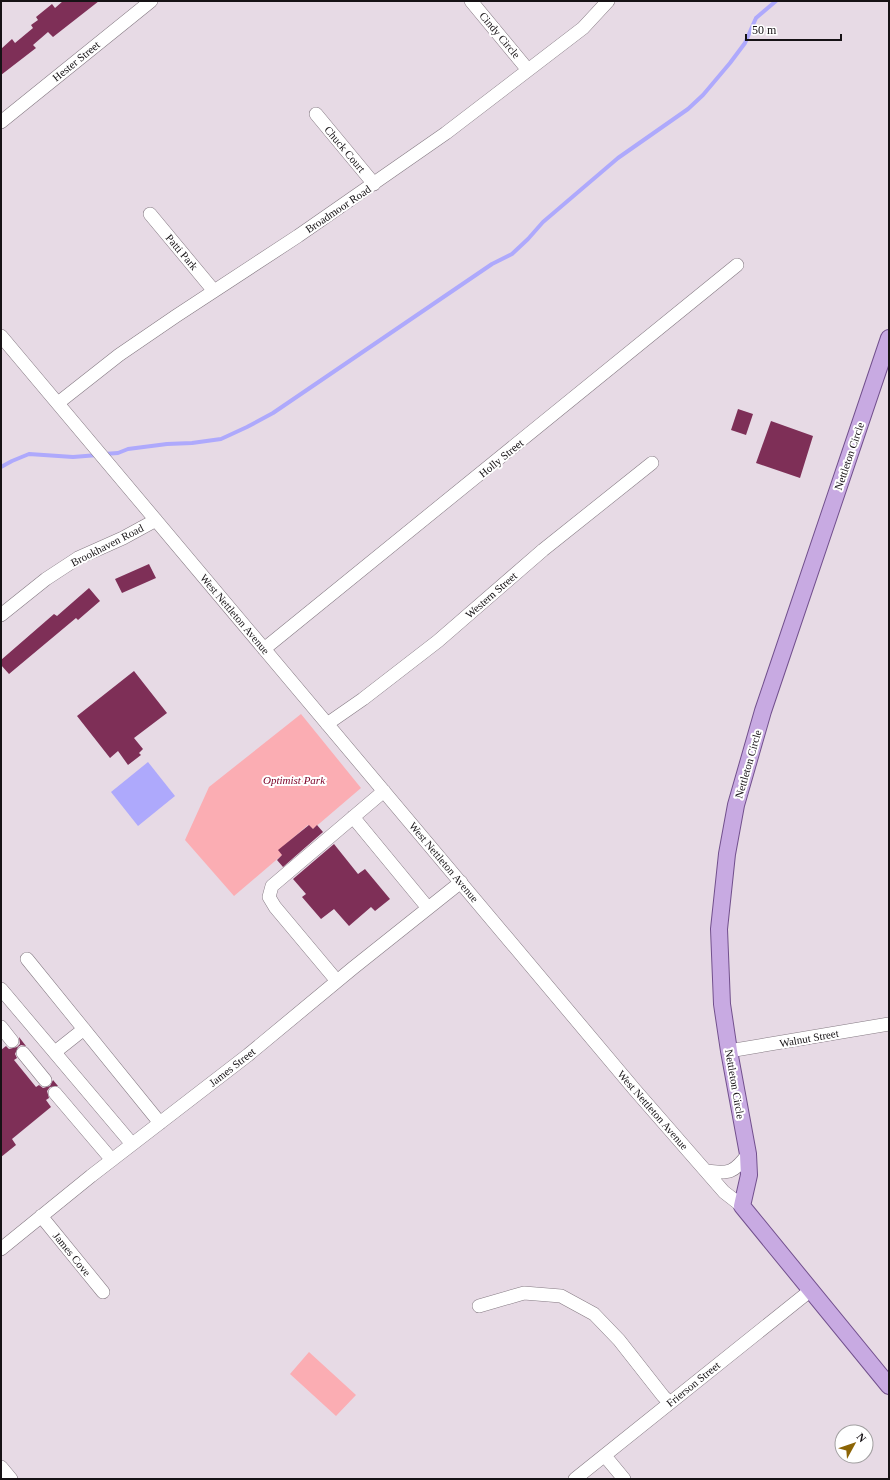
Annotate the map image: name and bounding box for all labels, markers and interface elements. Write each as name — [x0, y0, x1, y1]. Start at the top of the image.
street label: Cindy Circle — [477, 9, 523, 61]
scale bar — [746, 16, 841, 42]
text: 50 m — [752, 23, 777, 37]
street label: Hester Street — [50, 38, 102, 84]
street label: Chuck Court — [322, 123, 368, 175]
street label: Broadmoor Road — [303, 182, 373, 235]
street label: Patti Park — [164, 232, 201, 273]
street label: Nettleton Circle — [832, 421, 866, 491]
street label: Holly Street — [476, 437, 526, 479]
street label: Brookhaven Road — [69, 521, 146, 568]
street label: Western Street — [463, 569, 519, 621]
street label: West Nettleton Avenue — [198, 571, 272, 657]
street label: Nettleton Circle — [733, 728, 764, 800]
park label: Optimist Park — [263, 774, 326, 786]
street label: West Nettleton Avenue — [407, 819, 481, 905]
street label: Walnut Street — [778, 1027, 840, 1049]
street label: James Street — [207, 1045, 257, 1089]
street label: Nettleton Circle — [723, 1048, 747, 1120]
street label: West Nettleton Avenue — [615, 1068, 691, 1152]
street label: James Cove — [51, 1230, 93, 1278]
street label: Frierson Street — [664, 1359, 722, 1409]
north arrow — [834, 1424, 874, 1464]
text: N — [855, 1431, 869, 1445]

